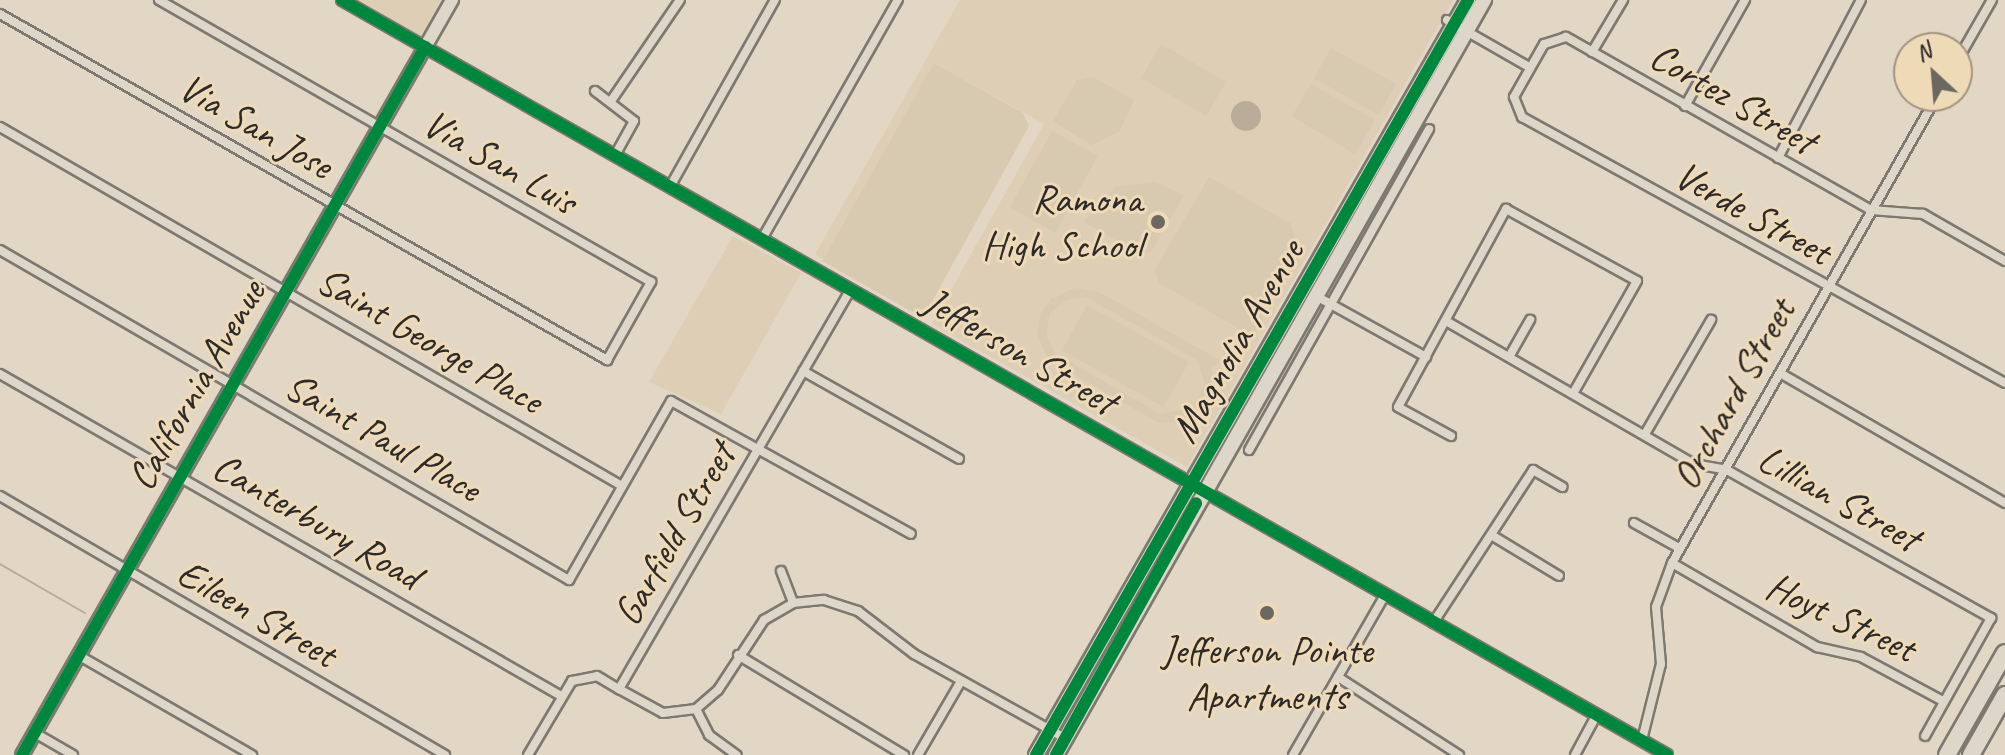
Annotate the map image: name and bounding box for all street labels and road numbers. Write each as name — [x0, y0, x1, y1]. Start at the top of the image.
street label: Cortez Street — [1642, 31, 1824, 165]
street label: Via San Jose — [171, 63, 341, 189]
street label: Via San Luis — [415, 99, 585, 225]
street label: Verde Street — [1666, 150, 1840, 276]
street label: Magnolia Avenue — [1160, 231, 1314, 451]
street label: Saint George Place — [308, 256, 552, 424]
street label: California Avenue — [117, 272, 275, 498]
street label: Jefferson Street — [915, 277, 1125, 425]
street label: Orchard Street — [1661, 290, 1805, 498]
street label: Saint Paul Place — [275, 361, 491, 513]
street label: Lillian Street — [1750, 434, 1928, 562]
street label: Garfield Street — [603, 435, 745, 633]
street label: Canterbury Road — [205, 442, 429, 600]
street label: Eileen Street — [169, 548, 345, 678]
street label: Hoyt Street — [1758, 561, 1924, 673]

